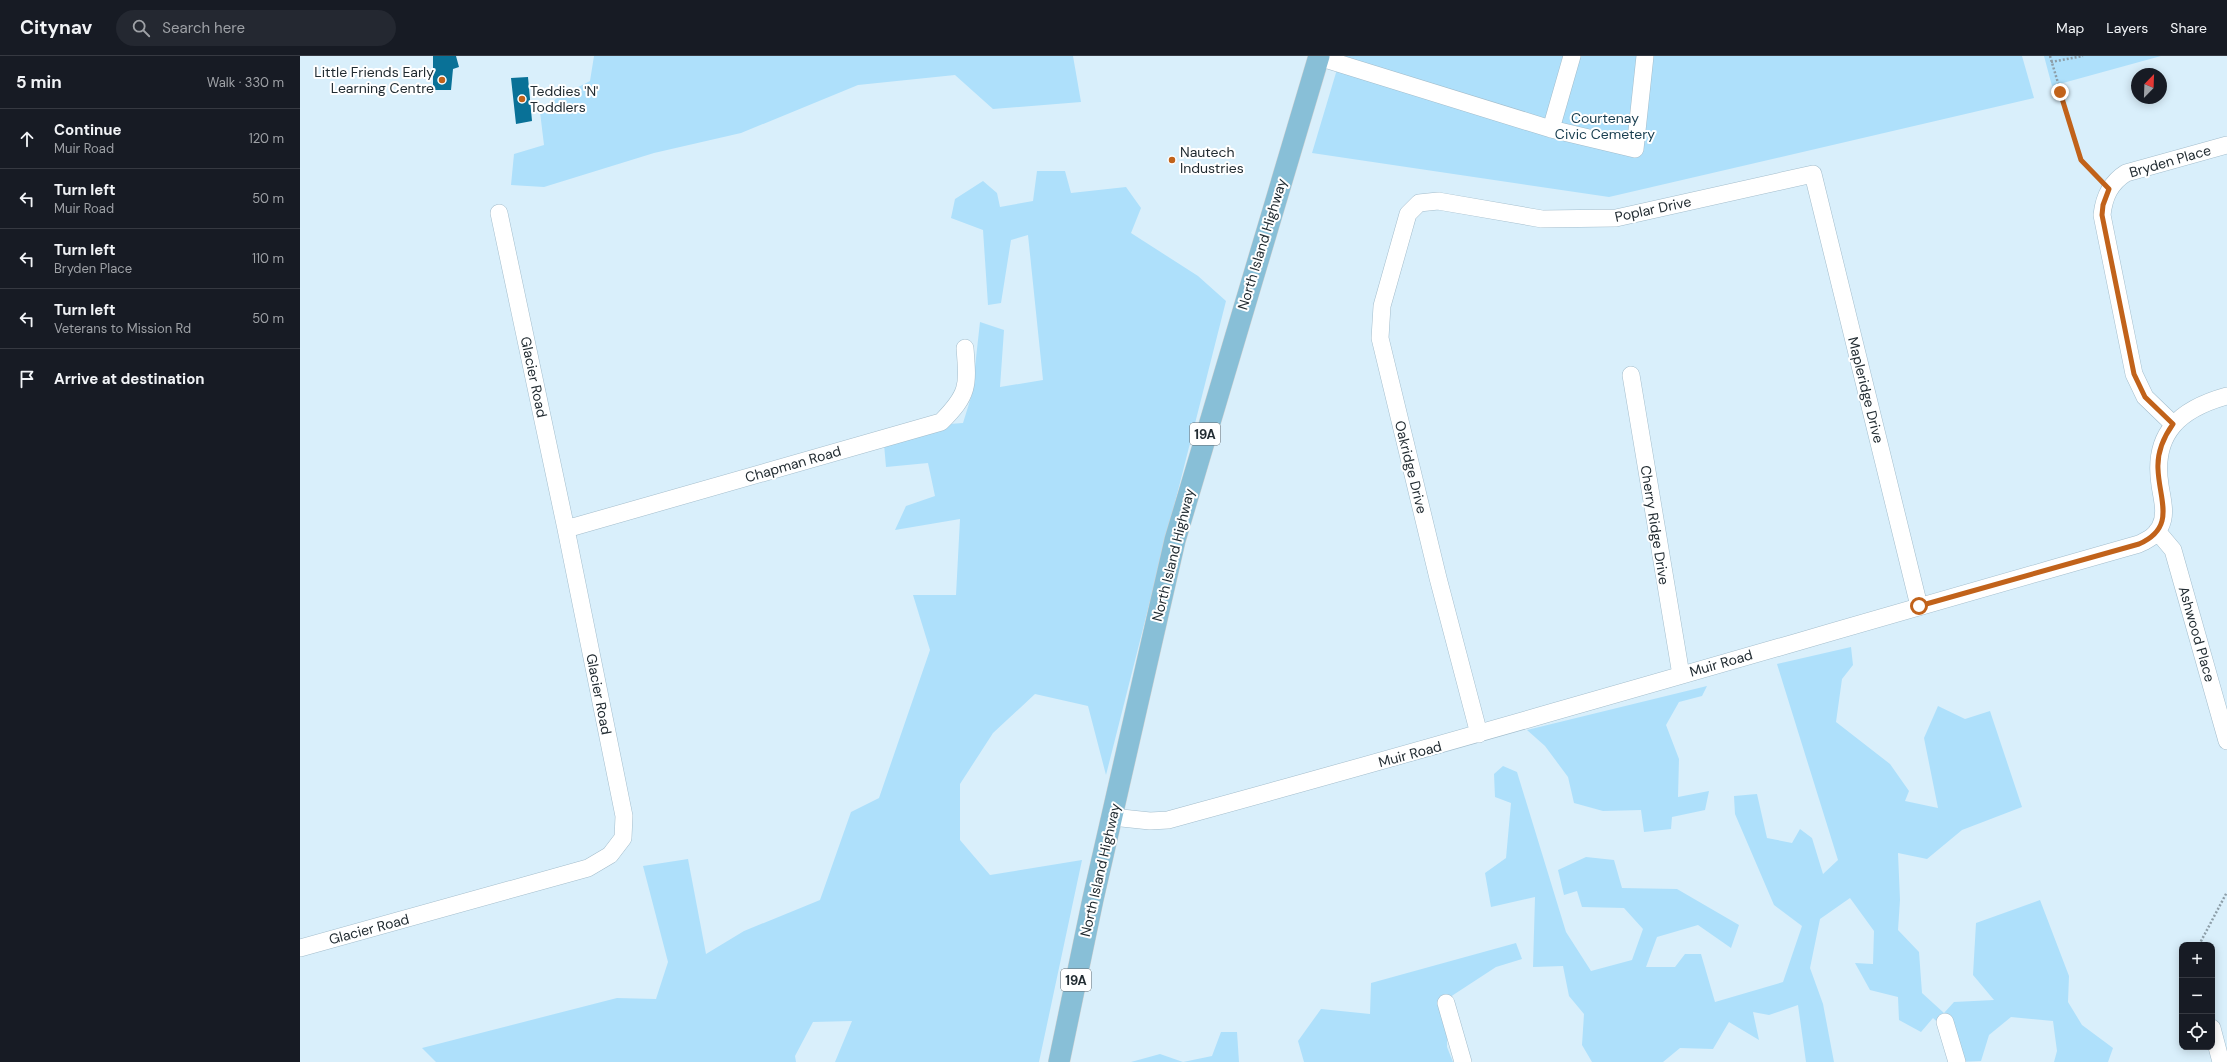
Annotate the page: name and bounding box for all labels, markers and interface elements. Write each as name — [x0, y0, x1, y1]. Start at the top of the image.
search box — [116, 10, 396, 46]
text: Citynav — [20, 15, 92, 40]
icon: search — [130, 17, 152, 39]
text: Search here — [162, 18, 245, 38]
text: Map — [2056, 19, 2084, 37]
text: Layers — [2106, 19, 2148, 37]
text: Share — [2170, 19, 2207, 37]
place label: Little Friends Early Learning Centre — [314, 63, 434, 97]
north arrow — [2131, 68, 2167, 104]
text: 5 min — [16, 71, 62, 93]
text: Walk · 330 m — [207, 74, 284, 91]
marker: Little Friends Early Learning Centre — [437, 75, 447, 85]
place label: Teddies 'N' Toddlers — [530, 82, 598, 116]
route end — [2051, 83, 2069, 101]
marker: Teddies 'N' Toddlers — [517, 94, 527, 104]
park label: Courtenay Civic Cemetery — [1555, 109, 1655, 143]
text: Continue — [54, 120, 122, 140]
icon: ahead — [16, 128, 38, 150]
text: 120 m — [249, 130, 284, 147]
text: Muir Road — [54, 140, 114, 157]
street label: Bryden Place — [2127, 141, 2213, 181]
place label: Nautech Industries — [1180, 143, 1244, 177]
marker: Nautech Industries — [1167, 155, 1177, 165]
street label: North Island Highway — [1233, 176, 1291, 312]
text: Turn left — [54, 180, 115, 200]
icon: left — [16, 188, 38, 210]
text: 50 m — [252, 190, 284, 207]
street label: Poplar Drive — [1613, 192, 1693, 226]
text: Muir Road — [54, 200, 114, 217]
text: Turn left — [54, 240, 115, 260]
icon: left — [16, 248, 38, 270]
text: 110 m — [252, 250, 284, 267]
text: Bryden Place — [54, 260, 132, 277]
text: Turn left — [54, 300, 115, 320]
icon: left — [16, 308, 38, 330]
text: 50 m — [252, 310, 284, 327]
text: Veterans to Mission Rd — [54, 320, 191, 337]
street label: Glacier Road — [517, 335, 551, 419]
street label: Mapleridge Drive — [1844, 335, 1888, 445]
icon: arrive — [16, 368, 38, 390]
text: Arrive at destination — [54, 369, 205, 389]
street label: Oakridge Drive — [1391, 419, 1431, 515]
road number: 19A — [1190, 423, 1220, 445]
street label: Chapman Road — [743, 442, 843, 486]
street label: Cherry Ridge Drive — [1637, 464, 1673, 586]
street label: North Island Highway — [1148, 486, 1198, 623]
street label: Ashwood Place — [2175, 584, 2219, 684]
route start — [1910, 597, 1928, 615]
street label: Muir Road — [1687, 645, 1755, 681]
street label: Glacier Road — [582, 652, 616, 736]
street label: Muir Road — [1376, 737, 1444, 771]
street label: North Island Highway — [1076, 801, 1124, 938]
street label: Glacier Road — [327, 910, 411, 948]
map controls — [2179, 942, 2215, 1050]
button: + — [2179, 942, 2215, 978]
road number: 19A — [1061, 969, 1091, 991]
button: − — [2179, 978, 2215, 1014]
button: locate — [2179, 1014, 2215, 1050]

